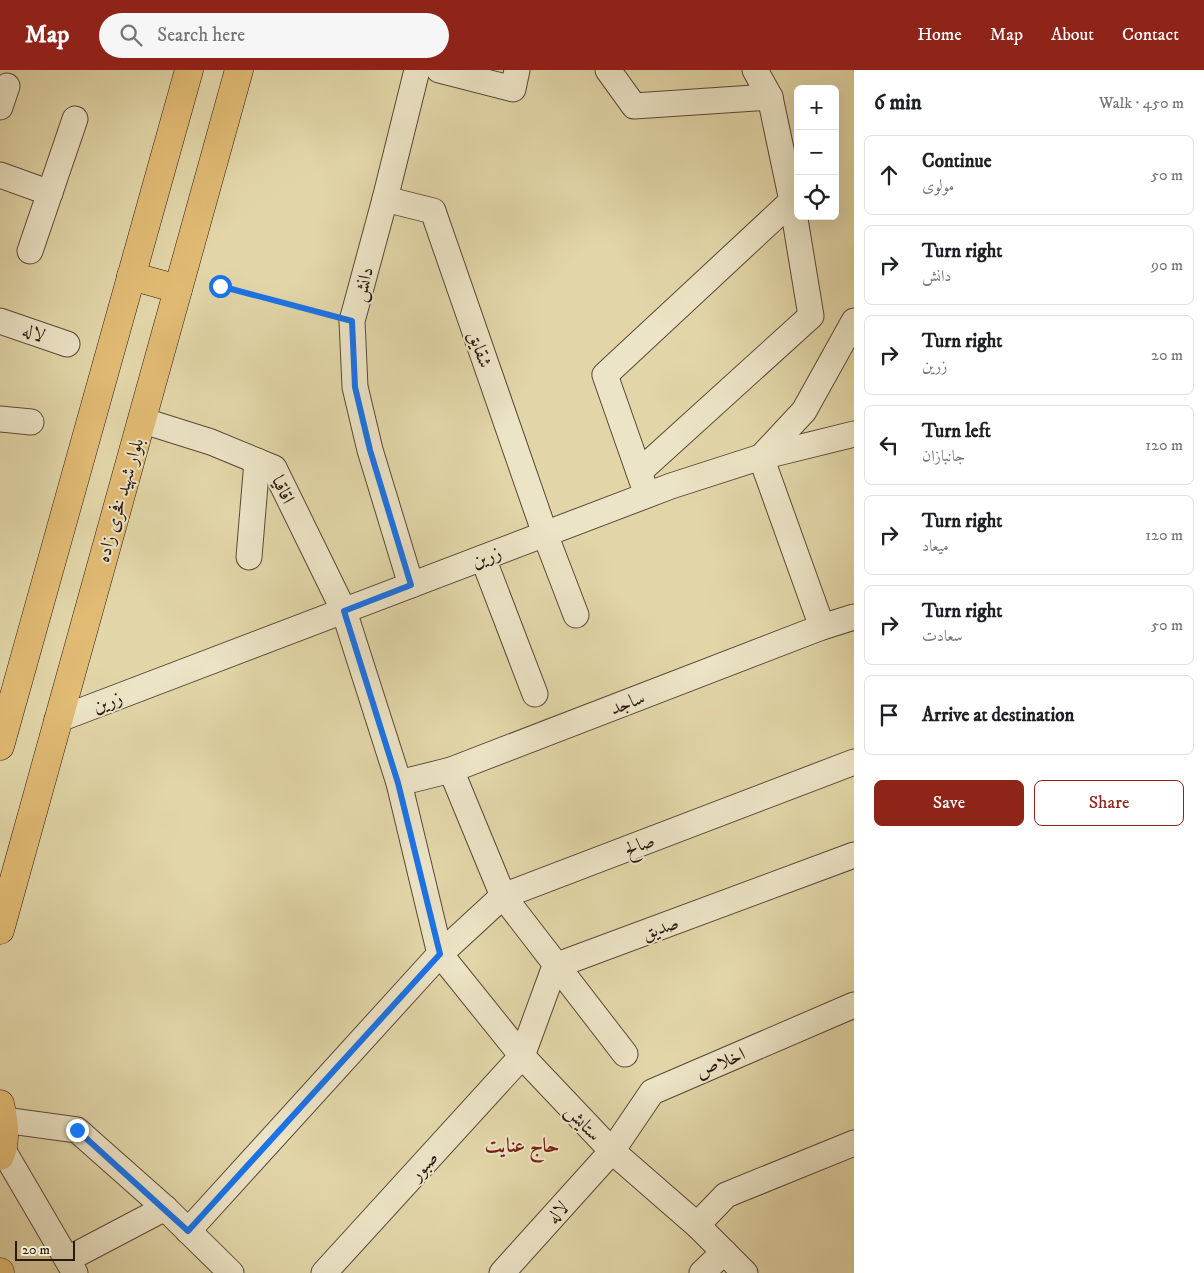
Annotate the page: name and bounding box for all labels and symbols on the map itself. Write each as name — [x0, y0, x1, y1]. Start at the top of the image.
street label: دانش — [348, 264, 380, 305]
route start — [209, 275, 232, 298]
street label: لاله — [19, 319, 48, 348]
street label: شقایق — [463, 328, 497, 371]
street label: بلوار شهید فخری زاده — [92, 436, 149, 565]
street label: اقاقیا — [266, 472, 299, 508]
street label: زرین — [468, 541, 505, 574]
street label: زرین — [89, 686, 126, 719]
street label: ساجد — [607, 686, 648, 721]
street label: صالح — [621, 829, 659, 865]
street label: صدیق — [639, 911, 682, 946]
street label: اخلاص — [692, 1043, 749, 1084]
street label: ستایش — [559, 1100, 606, 1147]
route end — [66, 1119, 89, 1142]
district label: حاج عنایت — [485, 1134, 559, 1164]
street label: صبور — [404, 1146, 443, 1187]
street label: لاله — [542, 1197, 574, 1229]
scale bar — [15, 1238, 75, 1261]

